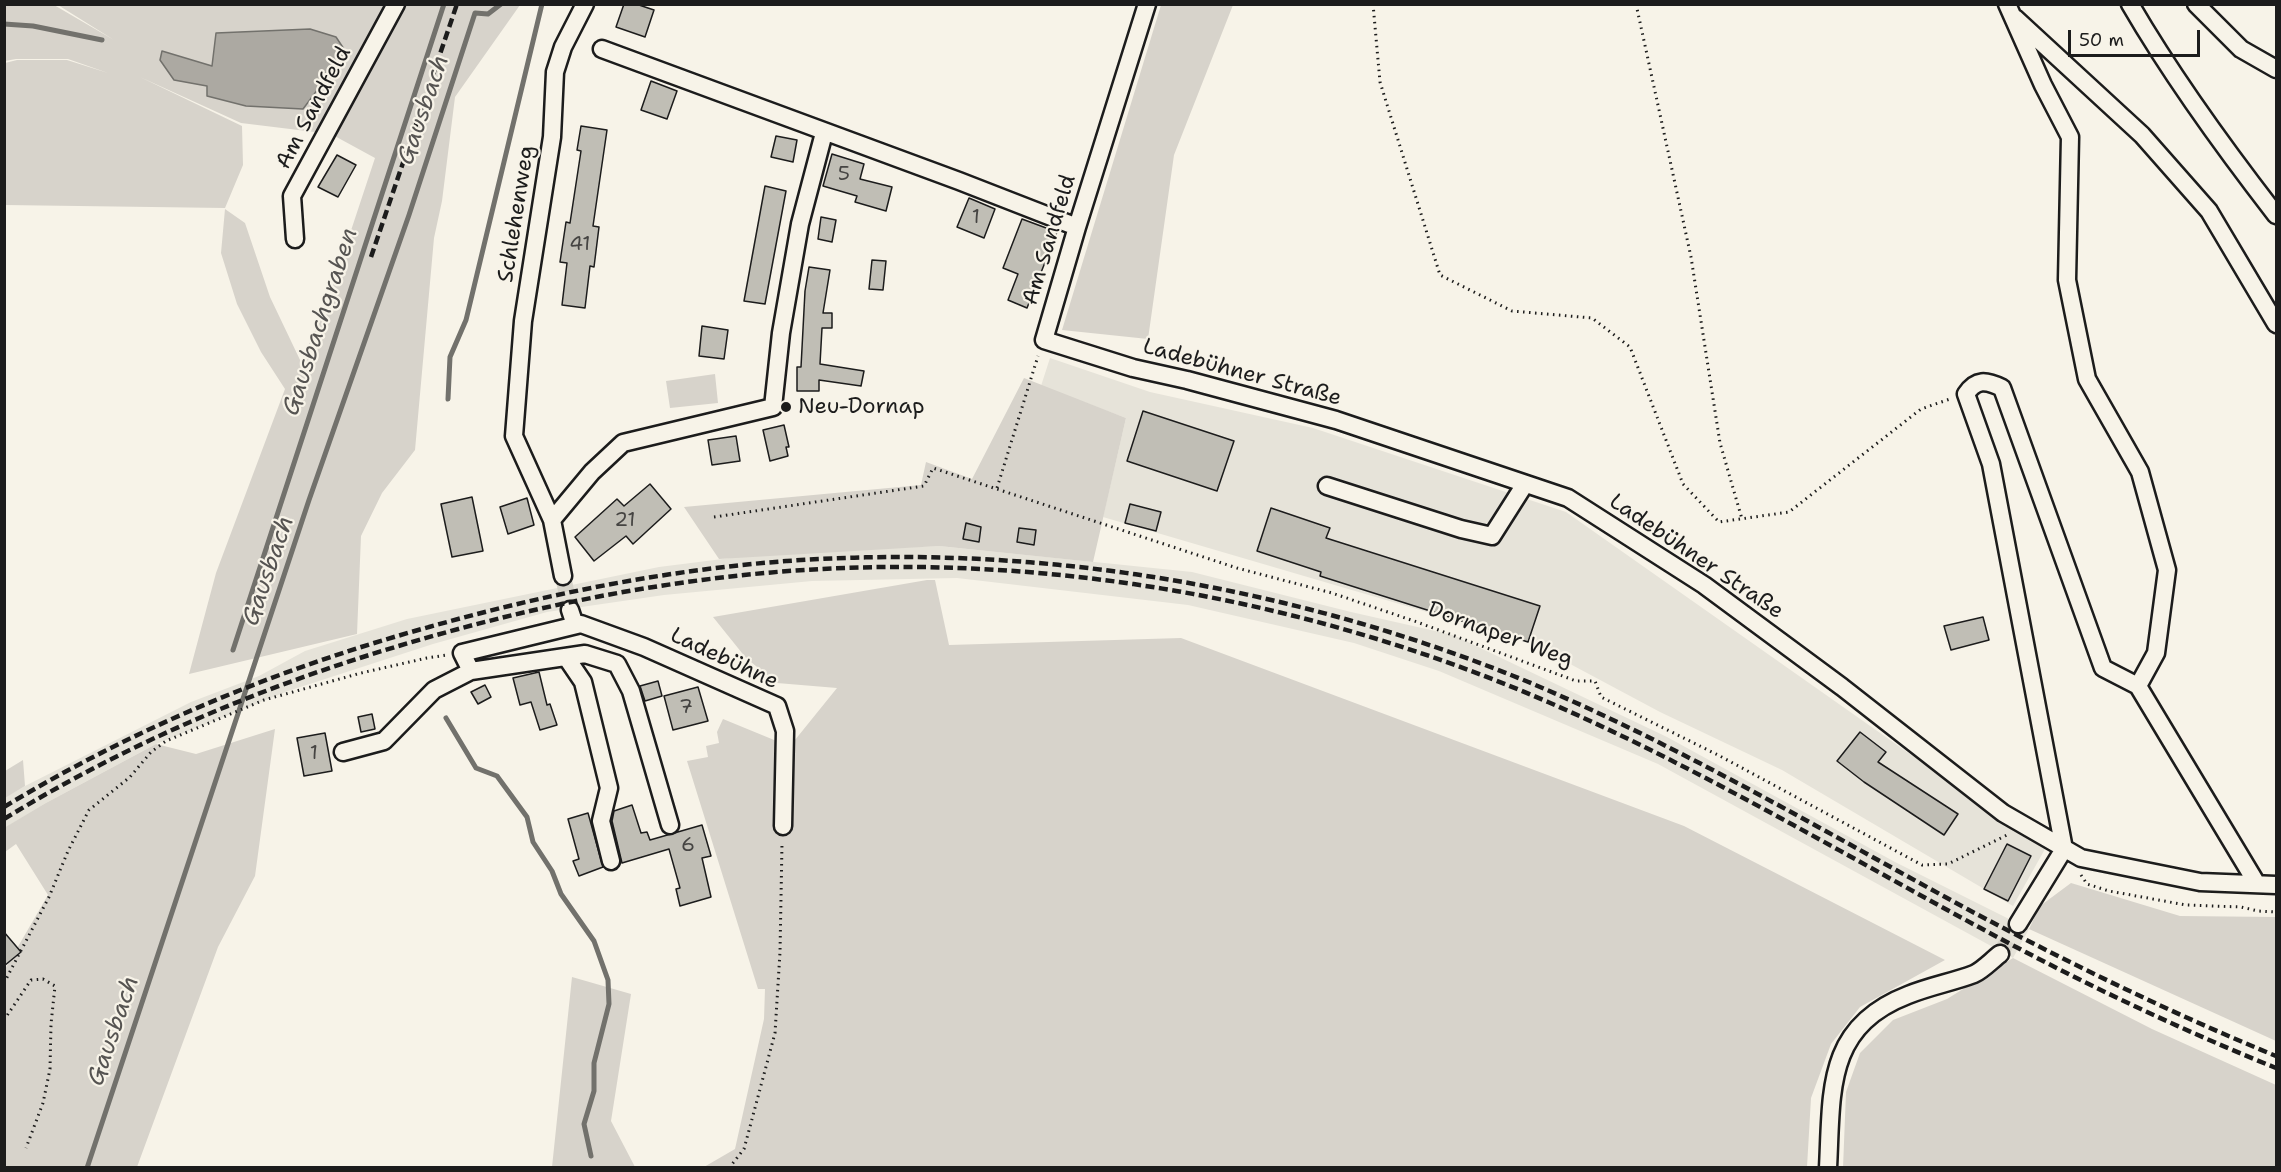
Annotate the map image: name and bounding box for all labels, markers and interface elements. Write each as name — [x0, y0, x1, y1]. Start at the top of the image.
scale bar — [2071, 18, 2203, 56]
text: 50 m — [2079, 28, 2124, 52]
street label: Am Sandfeld — [271, 42, 357, 174]
water label: Gausbach — [392, 51, 456, 169]
street label: Schlehenweg — [493, 144, 541, 284]
house number: 5 — [838, 163, 850, 187]
street label: Am Sandfeld — [1018, 172, 1082, 308]
house number: 1 — [972, 206, 980, 230]
water label: Gausbachgraben — [277, 225, 365, 419]
house number: 41 — [569, 233, 591, 257]
street label: Ladebühner Straße — [1140, 334, 1344, 412]
place label: Neu-Dornap — [798, 394, 925, 420]
marker: Neu-Dornap — [779, 400, 793, 414]
street label: Ladebühner Straße — [1604, 489, 1788, 625]
house number: 21 — [614, 509, 636, 533]
water label: Gausbach — [237, 512, 301, 630]
street label: Dornaper Weg — [1424, 597, 1576, 673]
street label: Ladebühne — [666, 622, 782, 696]
house number: 7 — [679, 696, 693, 720]
house number: 1 — [310, 742, 318, 766]
house number: 6 — [681, 834, 695, 858]
water label: Gausbach — [82, 972, 146, 1090]

